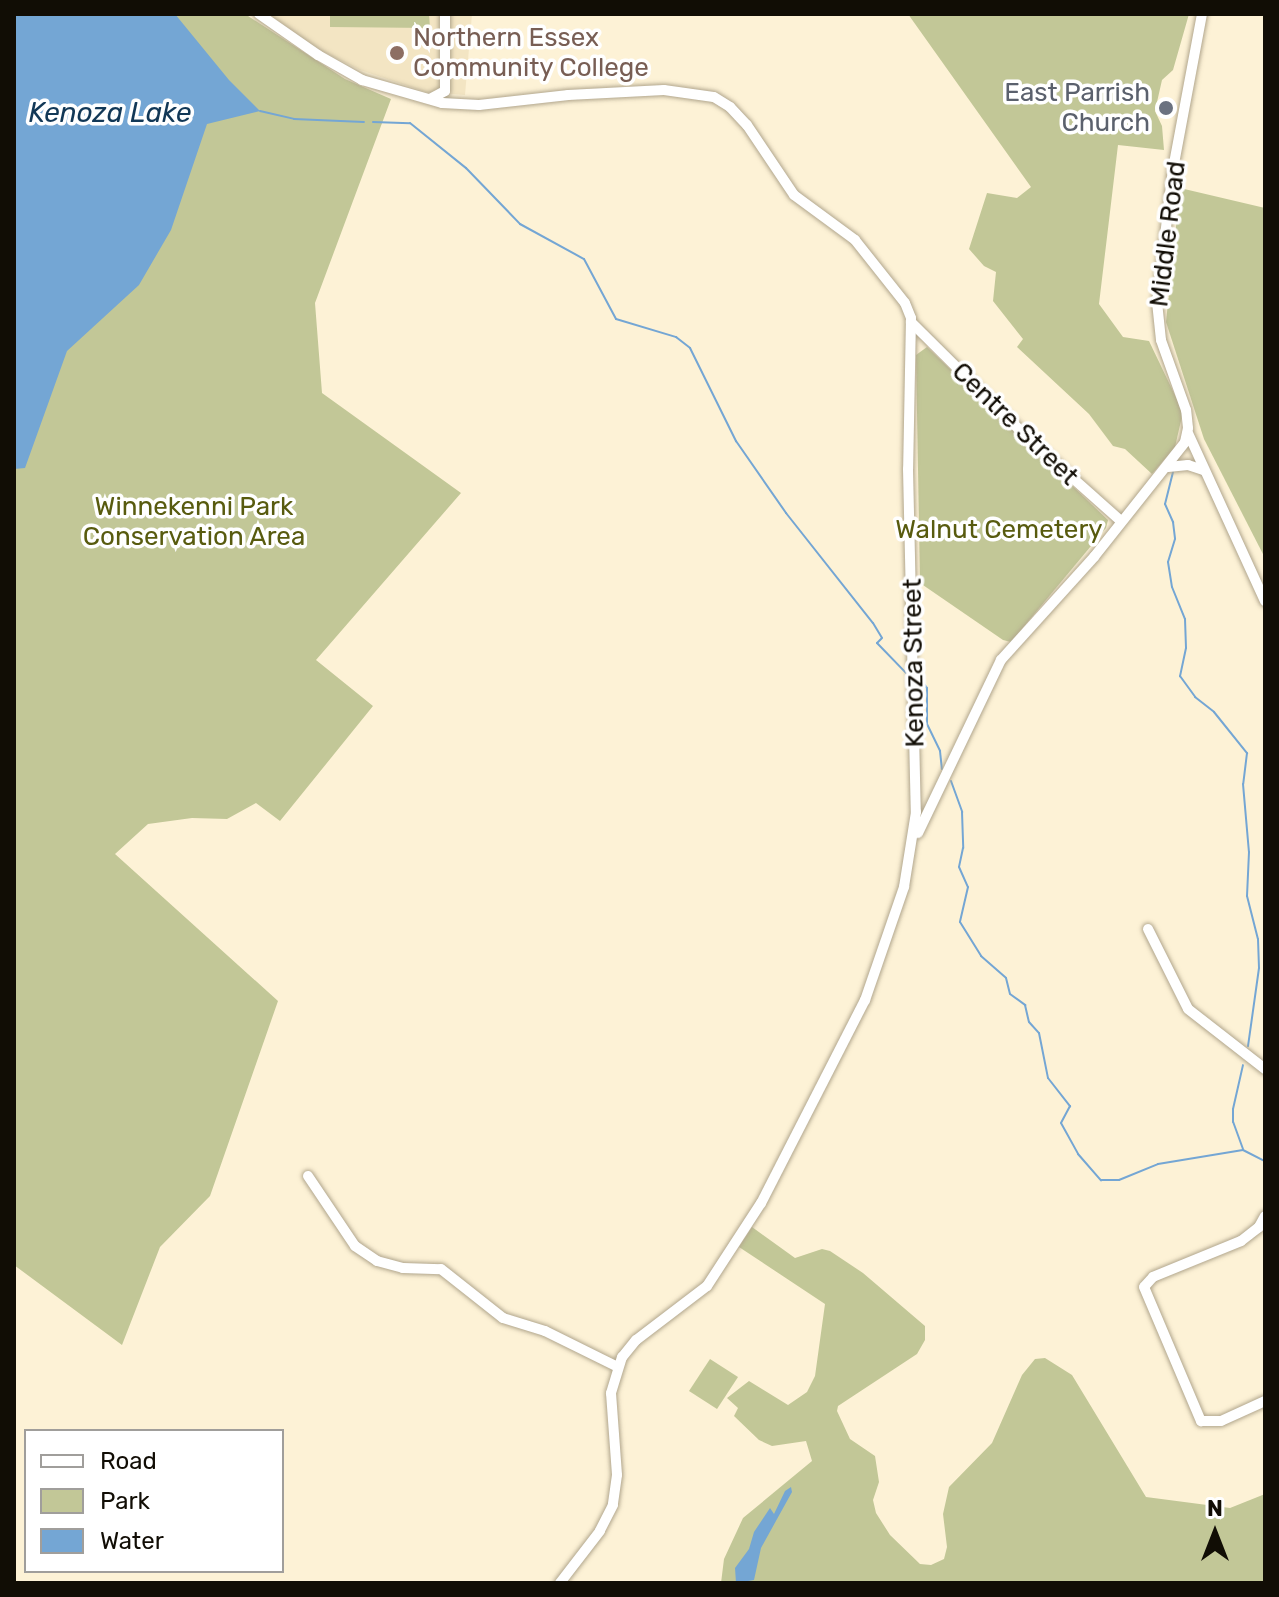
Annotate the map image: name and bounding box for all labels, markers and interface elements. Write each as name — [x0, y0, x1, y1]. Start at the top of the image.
place label: Northern Essex Community College — [413, 22, 650, 84]
marker: Northern Essex Community College — [388, 44, 406, 62]
place label: East Parrish Church — [1004, 77, 1150, 138]
water label: Kenoza Lake — [29, 96, 191, 130]
marker: East Parrish Church — [1157, 99, 1175, 117]
street label: Middle Road — [1144, 159, 1192, 309]
street label: Centre Street — [945, 356, 1085, 492]
park label: Winnekenni Park Conservation Area — [82, 491, 306, 552]
park label: Walnut Cemetery — [895, 514, 1103, 546]
street label: Kenoza Street — [897, 578, 931, 748]
legend — [24, 1429, 284, 1573]
text: Road — [100, 1447, 157, 1475]
text: Park — [100, 1487, 150, 1515]
north arrow — [1175, 1493, 1255, 1573]
text: N — [1207, 1495, 1223, 1522]
text: Water — [100, 1527, 164, 1555]

